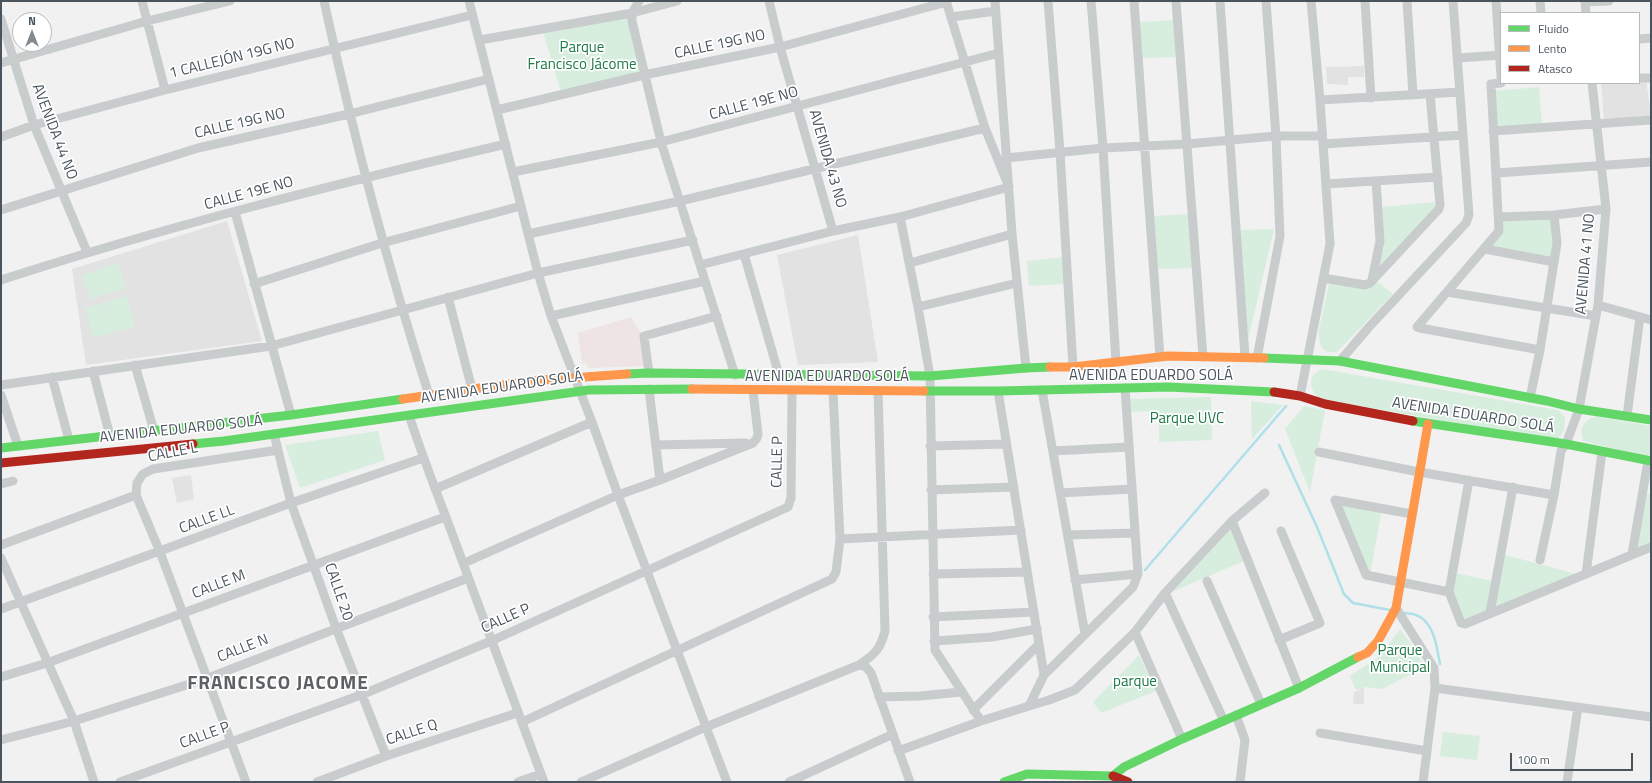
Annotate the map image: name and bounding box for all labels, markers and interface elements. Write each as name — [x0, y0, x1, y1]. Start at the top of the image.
north arrow — [12, 12, 52, 52]
legend — [1500, 12, 1640, 84]
text: N — [28, 13, 36, 29]
text: Fluido — [1538, 19, 1569, 38]
street label: CALLE 19G NO — [673, 27, 767, 63]
street label: 1 CALLEJÓN 19G NO — [167, 35, 297, 83]
park label: Parque Francisco Jácome — [527, 39, 637, 74]
text: Lento — [1538, 39, 1567, 58]
text: Atasco — [1538, 59, 1572, 78]
street label: AVENIDA 44 NO — [27, 82, 81, 182]
street label: CALLE 19E NO — [707, 83, 801, 125]
street label: CALLE 19G NO — [193, 105, 287, 143]
street label: AVENIDA 43 NO — [804, 108, 850, 210]
street label: CALLE 19E NO — [202, 173, 296, 215]
street label: AVENIDA 41 NO — [1573, 213, 1599, 315]
street label: AVENIDA EDUARDO SOLÁ — [1069, 367, 1233, 385]
street label: AVENIDA EDUARDO SOLÁ — [420, 368, 584, 408]
street label: AVENIDA EDUARDO SOLÁ — [745, 368, 909, 386]
street label: AVENIDA EDUARDO SOLÁ — [1391, 394, 1555, 438]
park label: Parque UVC — [1150, 410, 1224, 428]
street label: AVENIDA EDUARDO SOLÁ — [99, 412, 263, 448]
street label: CALLE P — [769, 436, 787, 488]
street label: CALLE L — [147, 439, 199, 467]
street label: CALLE LL — [177, 502, 237, 538]
street label: CALLE 20 — [320, 561, 356, 623]
street label: CALLE M — [190, 567, 248, 603]
street label: CALLE P — [479, 600, 533, 638]
street label: CALLE N — [215, 631, 271, 667]
park label: Parque Municipal — [1370, 642, 1430, 677]
district label: FRANCISCO JACOME — [187, 673, 369, 695]
park label: parque — [1113, 673, 1157, 691]
street label: CALLE Q — [384, 716, 440, 750]
street label: CALLE P — [178, 719, 232, 753]
scale bar — [1512, 745, 1635, 771]
text: 100 m — [1517, 750, 1550, 769]

